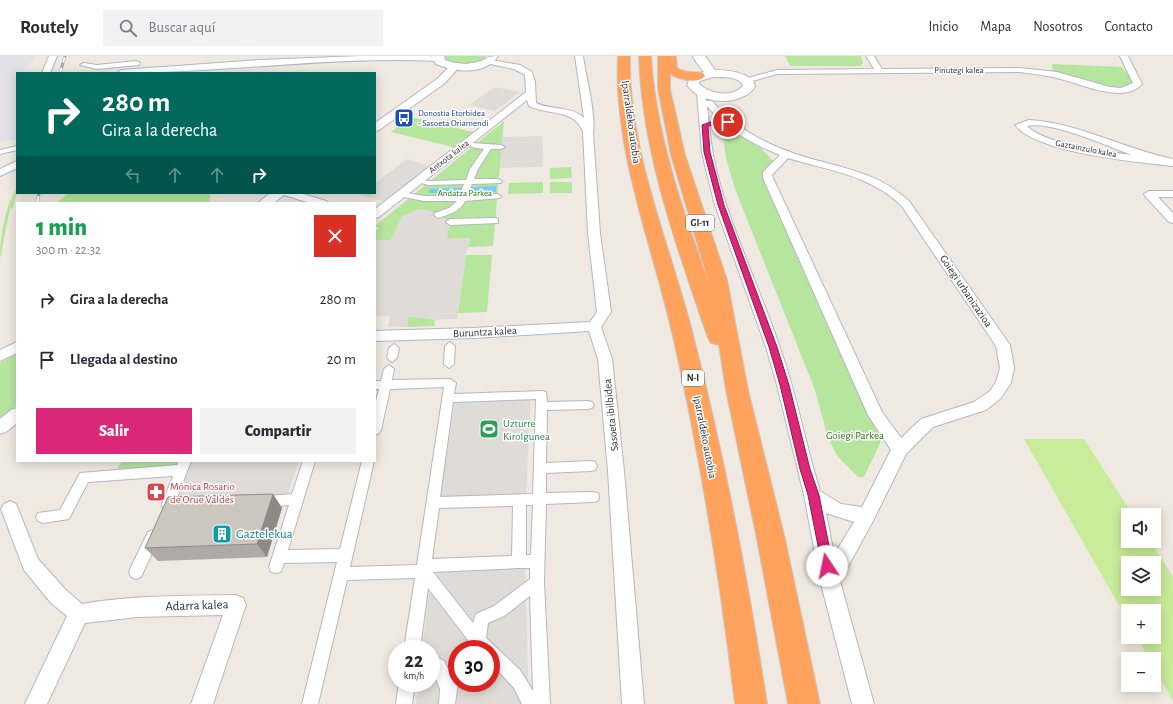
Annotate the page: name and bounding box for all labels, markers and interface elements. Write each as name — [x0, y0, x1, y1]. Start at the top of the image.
search box — [103, 10, 383, 46]
icon: search — [117, 17, 139, 39]
text: Routely — [20, 18, 79, 37]
text: Buscar aquí — [149, 20, 215, 35]
text: Inicio — [928, 20, 958, 34]
text: Mapa — [980, 20, 1011, 34]
text: Nosotros — [1033, 20, 1083, 34]
text: Contacto — [1105, 20, 1153, 34]
street label: Pinutegi kalea — [934, 66, 984, 75]
street label: Iparraldeko autobia — [620, 80, 642, 164]
icon: right — [36, 88, 88, 140]
text: 280 m — [102, 89, 170, 117]
pin — [711, 105, 745, 139]
bus stop icon: Donostia Etorbidea - Sasoeta Oriamendi — [393, 107, 415, 129]
place label: Donostia Etorbidea - Sasoeta Oriamendi — [418, 109, 489, 128]
icon: arrive — [717, 111, 739, 133]
text: Gira a la derecha — [102, 122, 217, 140]
street label: Antxota kalea — [427, 139, 471, 175]
street label: Gaztainzulo kalea — [1055, 139, 1117, 159]
icon: left — [122, 164, 144, 186]
icon: ahead — [164, 164, 186, 186]
icon: ahead — [206, 164, 228, 186]
icon: right — [248, 164, 270, 186]
park label: Andatza Parkea — [438, 189, 492, 198]
button: close — [314, 215, 356, 257]
road number: GI-11 — [686, 215, 714, 231]
text: 1 min — [36, 216, 87, 240]
text: 300 m · 22:32 — [36, 244, 101, 257]
street label: Goiegi urbanizazioa — [938, 253, 994, 329]
icon: right — [36, 289, 58, 311]
text: Gira a la derecha — [70, 292, 169, 307]
text: 280 m — [320, 292, 356, 307]
street label: Buruntza kalea — [453, 325, 517, 339]
icon: arrive — [36, 349, 58, 371]
text: Llegada al destino — [70, 352, 178, 367]
text: 20 m — [327, 352, 356, 367]
road number: N-I — [682, 370, 704, 386]
street label: Sasoeta ibilbidea — [602, 378, 620, 452]
street label: Iparraldeko autobia — [692, 395, 718, 479]
button: Salir — [36, 408, 192, 454]
button: Compartir — [200, 408, 356, 454]
sports icon: Uzturre Kirolgunea — [478, 418, 500, 440]
place label: Uzturre Kirolgunea — [503, 418, 550, 442]
park label: Goiegi Parkea — [826, 430, 884, 441]
pharmacy icon: Mónica Rosario de Orue Valdés — [145, 481, 167, 503]
place label: Mónica Rosario de Orue Valdés — [170, 481, 235, 505]
map controls — [1121, 508, 1161, 692]
button: sound — [1121, 508, 1161, 548]
building icon: Gaztelekua — [211, 523, 233, 545]
place label: Gaztelekua — [236, 528, 293, 541]
position arrow — [806, 545, 848, 587]
button: layers — [1121, 556, 1161, 596]
street label: Adarra kalea — [165, 598, 229, 614]
button: + — [1121, 604, 1161, 644]
speed limit sign: 30 — [448, 640, 500, 692]
text: 22 — [405, 651, 423, 671]
button: − — [1121, 652, 1161, 692]
text: km/h — [404, 671, 424, 681]

